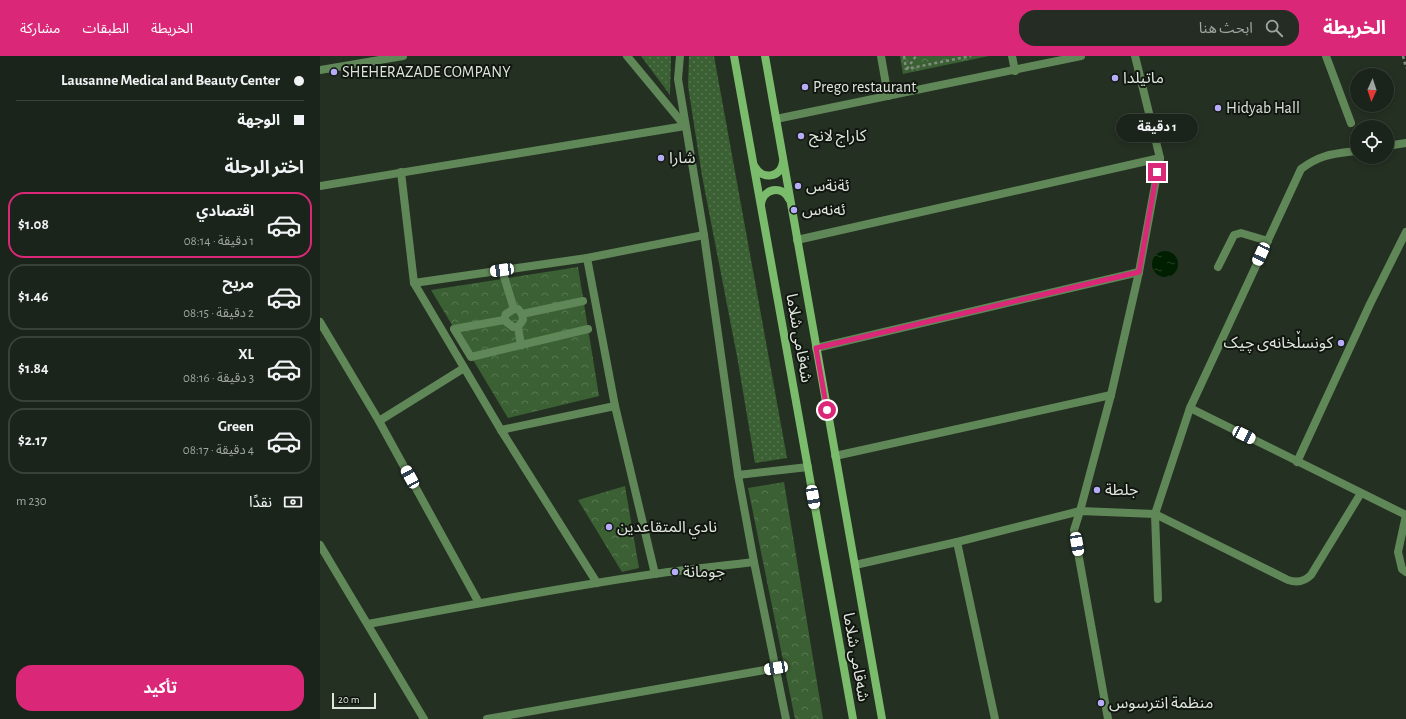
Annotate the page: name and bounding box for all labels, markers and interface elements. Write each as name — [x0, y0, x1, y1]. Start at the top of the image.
search box — [1019, 10, 1299, 46]
icon: search — [1263, 17, 1285, 39]
text: الخريطة — [1323, 19, 1386, 38]
text: ابحث هنا — [1199, 21, 1253, 36]
text: مشاركة — [20, 22, 60, 36]
text: الطبقات — [82, 22, 129, 36]
text: الخريطة — [151, 22, 193, 36]
place label: SHEHERAZADE COMPANY — [342, 64, 511, 80]
marker: SHEHERAZADE COMPANY — [329, 67, 339, 77]
north arrow — [1350, 68, 1394, 112]
map controls — [1350, 68, 1394, 164]
place label: ماتیلدا — [1123, 70, 1164, 86]
text: Lausanne Medical and Beauty Center — [61, 73, 280, 88]
marker: ماتیلدا — [1110, 73, 1120, 83]
place label: Prego restaurant — [813, 79, 916, 95]
marker: Prego restaurant — [800, 82, 810, 92]
place label: Hidyab Hall — [1226, 100, 1300, 117]
marker: Hidyab Hall — [1213, 103, 1223, 113]
text: الوجهة — [237, 113, 280, 128]
callout: 1 دقيقة — [1116, 114, 1198, 142]
button: locate — [1350, 120, 1394, 164]
text: 1 دقيقة — [1137, 121, 1177, 134]
place label: كاراج لانج — [809, 128, 867, 148]
marker: كاراج لانج — [796, 131, 806, 141]
place label: شارا — [669, 150, 695, 167]
marker: شارا — [656, 153, 666, 163]
text: اختر الرحلة — [224, 159, 304, 177]
route end — [1148, 163, 1166, 181]
place label: ئةنةس — [806, 178, 850, 195]
marker: ئةنةس — [793, 181, 803, 191]
place label: ئەنەس — [802, 202, 846, 219]
text: اقتصادي — [196, 204, 254, 219]
marker: ئەنەس — [789, 205, 799, 215]
icon: car — [266, 207, 302, 243]
text: $1.08 — [18, 217, 49, 232]
text: 1 دقيقة · 08:14 — [184, 235, 254, 248]
car — [1250, 241, 1272, 267]
car — [489, 262, 515, 278]
text: مريح — [222, 276, 254, 291]
icon: car — [266, 279, 302, 315]
text: $1.46 — [18, 289, 48, 304]
street label: شەقامی شلاما — [782, 292, 815, 384]
text: 2 دقيقة · 08:15 — [183, 307, 254, 320]
place label: کونسڵخانەی چیک — [1223, 330, 1333, 353]
marker: کونسڵخانەی چیک — [1336, 338, 1346, 348]
text: XL — [238, 347, 254, 362]
icon: car — [266, 351, 302, 387]
text: $1.84 — [18, 361, 49, 376]
text: 3 دقيقة · 08:16 — [183, 372, 254, 385]
route start — [818, 401, 836, 419]
text: Green — [218, 419, 254, 434]
icon: car — [266, 423, 302, 459]
car — [1231, 424, 1257, 446]
text: $2.17 — [18, 433, 47, 448]
text: 4 دقيقة · 08:17 — [183, 444, 254, 457]
car — [399, 464, 421, 490]
place label: جلطة — [1105, 482, 1138, 498]
car — [805, 484, 821, 510]
marker: جلطة — [1092, 485, 1102, 495]
icon: cash — [282, 491, 304, 513]
text: 230 m — [16, 495, 47, 508]
text: نقدًا — [249, 495, 272, 510]
place label: نادي المتقاعدین — [617, 519, 717, 539]
marker: نادي المتقاعدین — [604, 522, 614, 532]
car — [1069, 531, 1085, 557]
place label: جومانة — [683, 564, 725, 581]
marker: جومانة — [670, 567, 680, 577]
street label: شەقامی شلاما — [839, 611, 872, 703]
car — [763, 660, 789, 676]
button: تأكيد — [16, 665, 304, 711]
scale bar — [332, 691, 376, 710]
text: 20 m — [338, 694, 359, 705]
place label: منظمة انترسوس — [1109, 695, 1213, 712]
marker: منظمة انترسوس — [1096, 698, 1106, 708]

